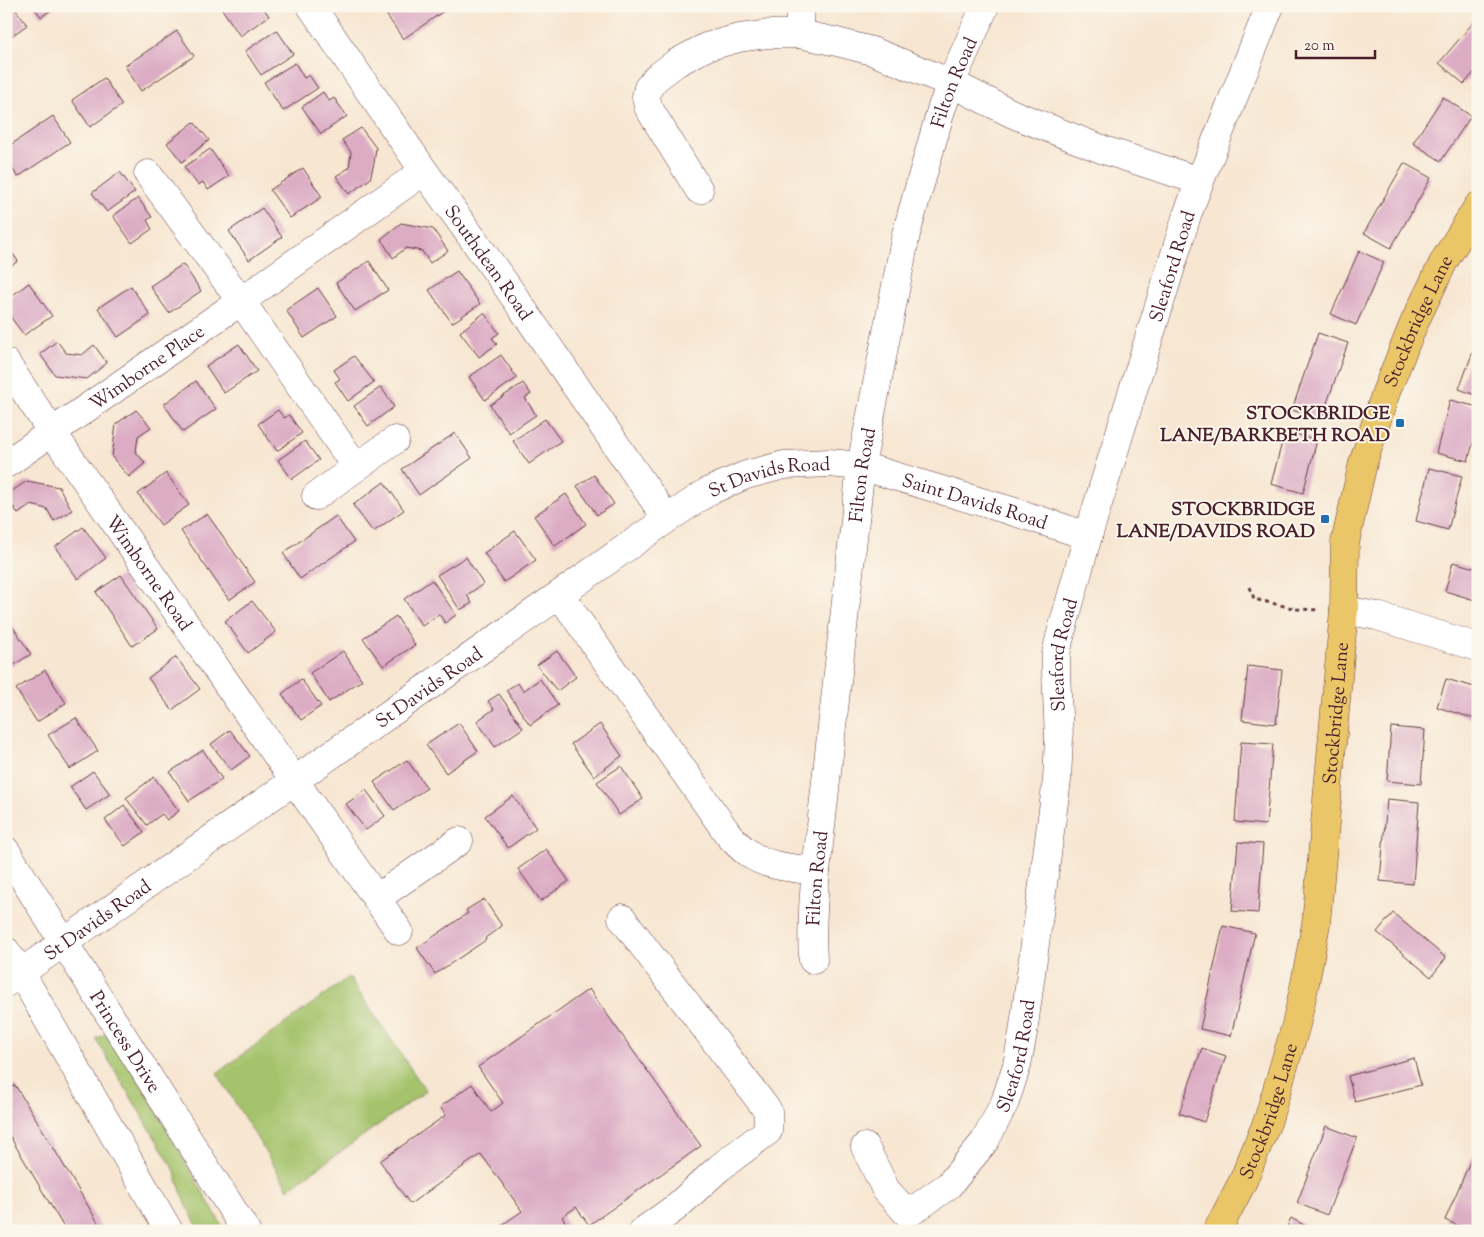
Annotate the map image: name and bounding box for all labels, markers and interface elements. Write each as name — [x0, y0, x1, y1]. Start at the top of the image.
scale bar — [1296, 28, 1375, 60]
street label: Filton Road — [926, 33, 986, 131]
text: 20 m — [1304, 36, 1335, 57]
street label: Southdean Road — [437, 200, 538, 327]
street label: Sleaford Road — [1144, 207, 1204, 326]
street label: Stockbridge Lane — [1378, 250, 1461, 392]
street label: Wimborne Place — [85, 319, 211, 418]
place label: STOCKBRIDGE LANE/BARKBETH ROAD — [1160, 401, 1391, 450]
marker: STOCKBRIDGE LANE/BARKBETH ROAD — [1394, 417, 1406, 429]
street label: Filton Road — [844, 425, 884, 524]
street label: St Davids Road — [705, 452, 831, 506]
street label: Saint Davids Road — [898, 468, 1051, 538]
place label: STOCKBRIDGE LANE/DAVIDS ROAD — [1116, 497, 1316, 546]
street label: Wimborne Road — [98, 511, 198, 637]
marker: STOCKBRIDGE LANE/DAVIDS ROAD — [1319, 513, 1331, 525]
street label: Sleaford Road — [1045, 595, 1086, 712]
street label: St Davids Road — [371, 641, 489, 736]
street label: Stockbridge Lane — [1318, 641, 1357, 786]
street label: Filton Road — [801, 829, 836, 926]
street label: St Davids Road — [39, 874, 158, 968]
street label: Princess Drive — [82, 986, 167, 1099]
street label: Sleaford Road — [991, 998, 1043, 1118]
street label: Stockbridge Lane — [1234, 1040, 1306, 1184]

